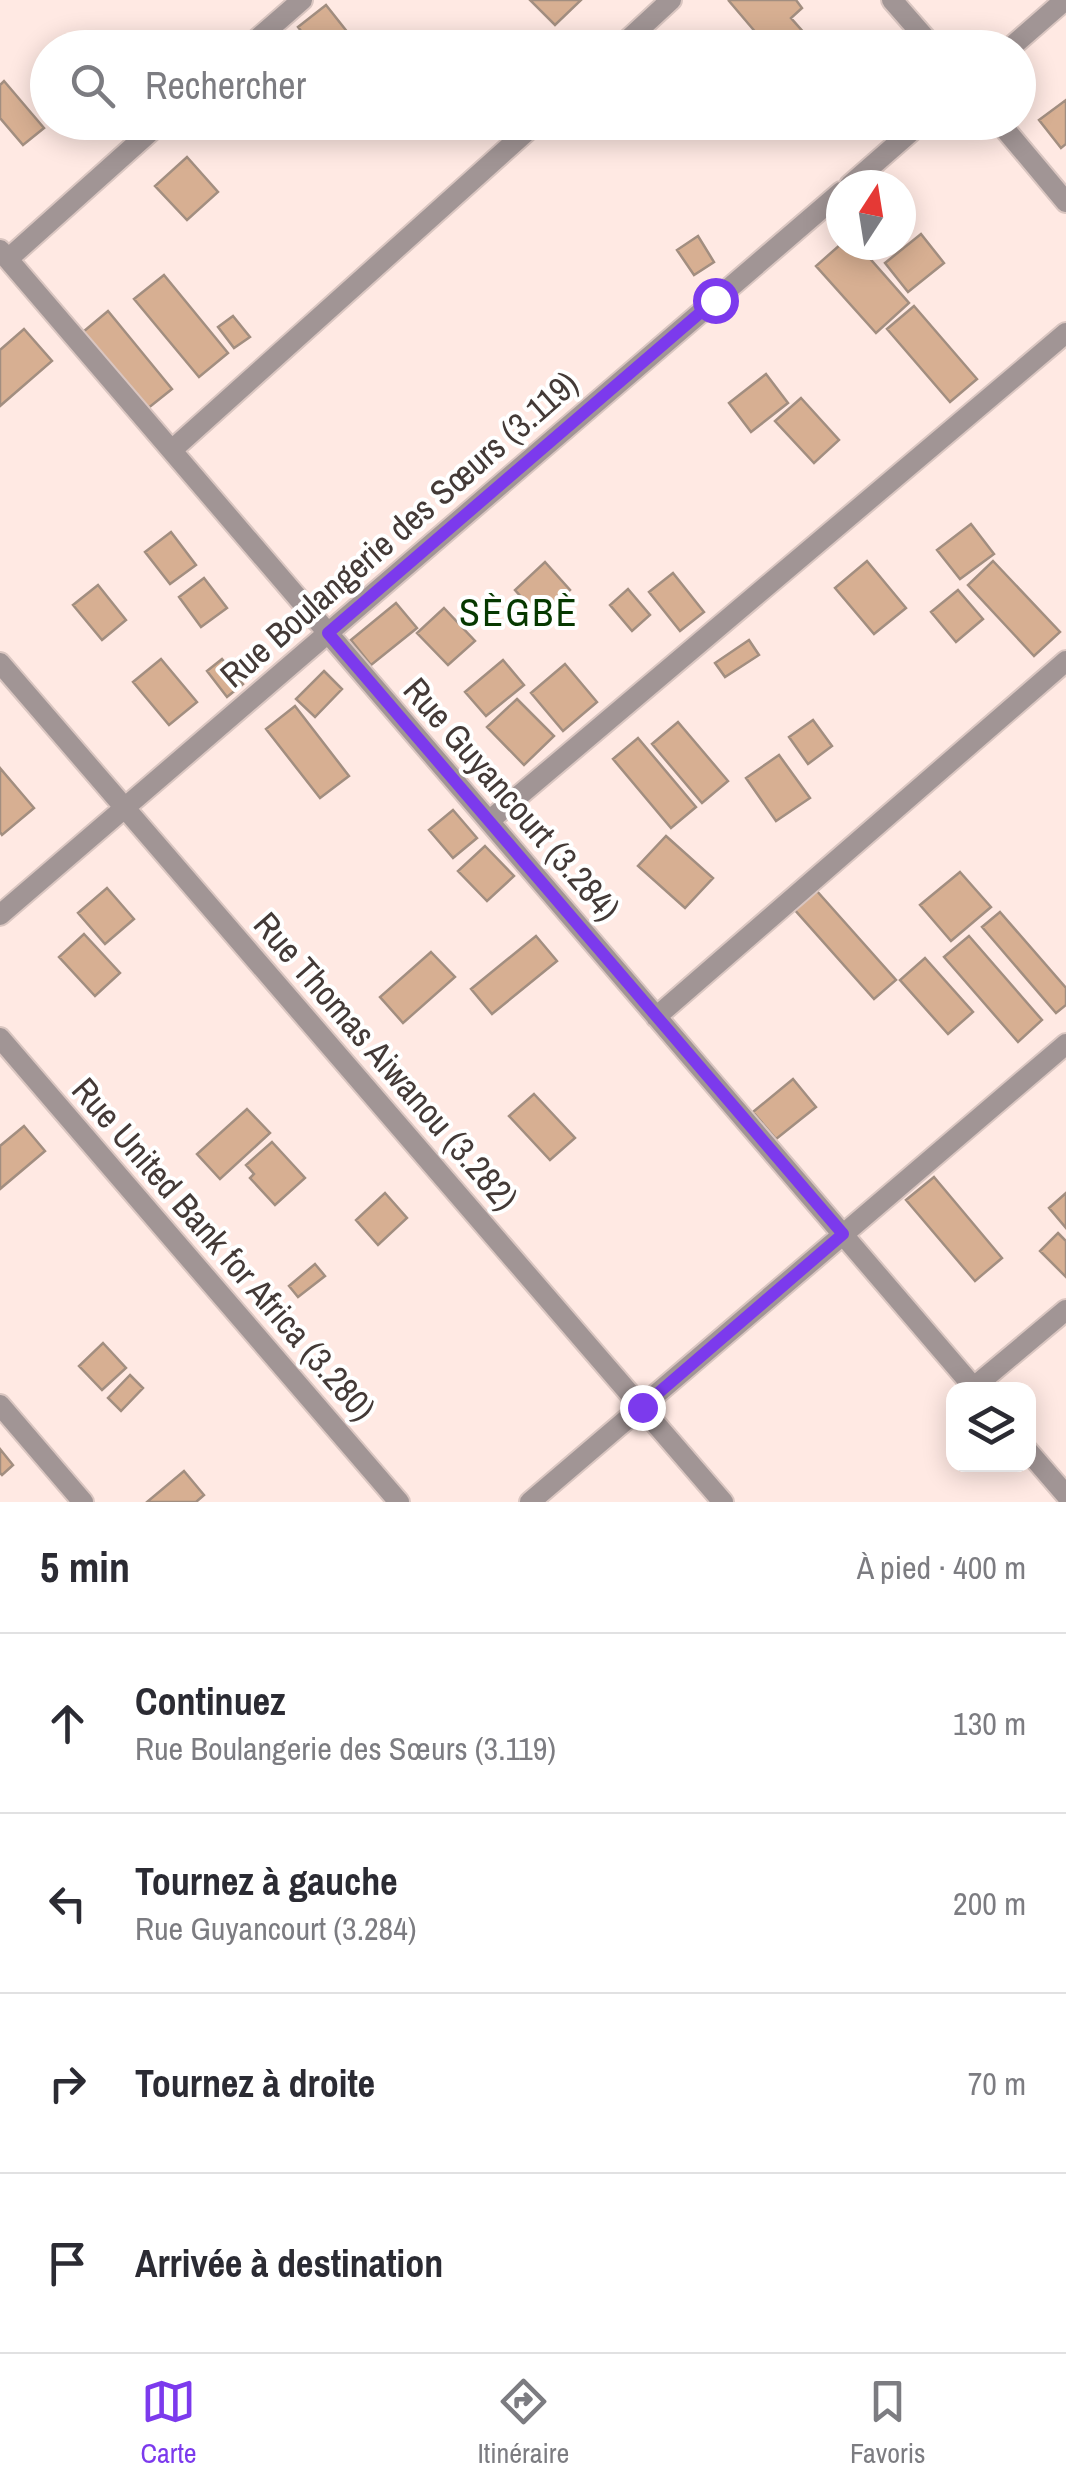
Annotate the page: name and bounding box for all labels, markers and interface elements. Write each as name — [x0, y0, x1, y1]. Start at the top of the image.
search box — [30, 30, 1036, 140]
icon: search — [65, 58, 120, 113]
text: Rechercher — [145, 60, 306, 111]
north arrow — [826, 170, 916, 260]
route start — [693, 278, 739, 324]
street label: Rue Boulangerie des Sœurs (3.119) — [210, 360, 588, 698]
district label: SÈGBÈ — [459, 587, 579, 638]
street label: Rue Guyancourt (3.284) — [393, 667, 631, 931]
street label: Rue Thomas Aiwanou (3.282) — [243, 902, 529, 1220]
street label: Rue United Bank for Africa (3.280) — [62, 1067, 386, 1431]
map controls — [946, 1382, 1036, 1472]
button: layers — [946, 1382, 1036, 1472]
route end — [620, 1385, 666, 1431]
text: 5 min — [40, 1539, 130, 1595]
text: À pied · 400 m — [857, 1546, 1026, 1589]
text: Continuez — [135, 1676, 286, 1727]
icon: ahead — [40, 1696, 95, 1751]
text: 130 m — [953, 1702, 1026, 1745]
text: Rue Boulangerie des Sœurs (3.119) — [135, 1727, 556, 1770]
text: Tournez à gauche — [135, 1856, 398, 1907]
icon: left — [40, 1876, 95, 1931]
text: 200 m — [953, 1882, 1026, 1925]
text: Rue Guyancourt (3.284) — [135, 1907, 417, 1950]
icon: right — [40, 2056, 95, 2111]
text: Tournez à droite — [135, 2058, 375, 2109]
text: 70 m — [968, 2062, 1026, 2105]
icon: arrive — [40, 2236, 95, 2291]
text: Arrivée à destination — [135, 2238, 443, 2289]
tab: Carte — [140, 2374, 197, 2472]
tab: Itinéraire — [477, 2374, 569, 2472]
tab: Favoris — [850, 2374, 926, 2472]

